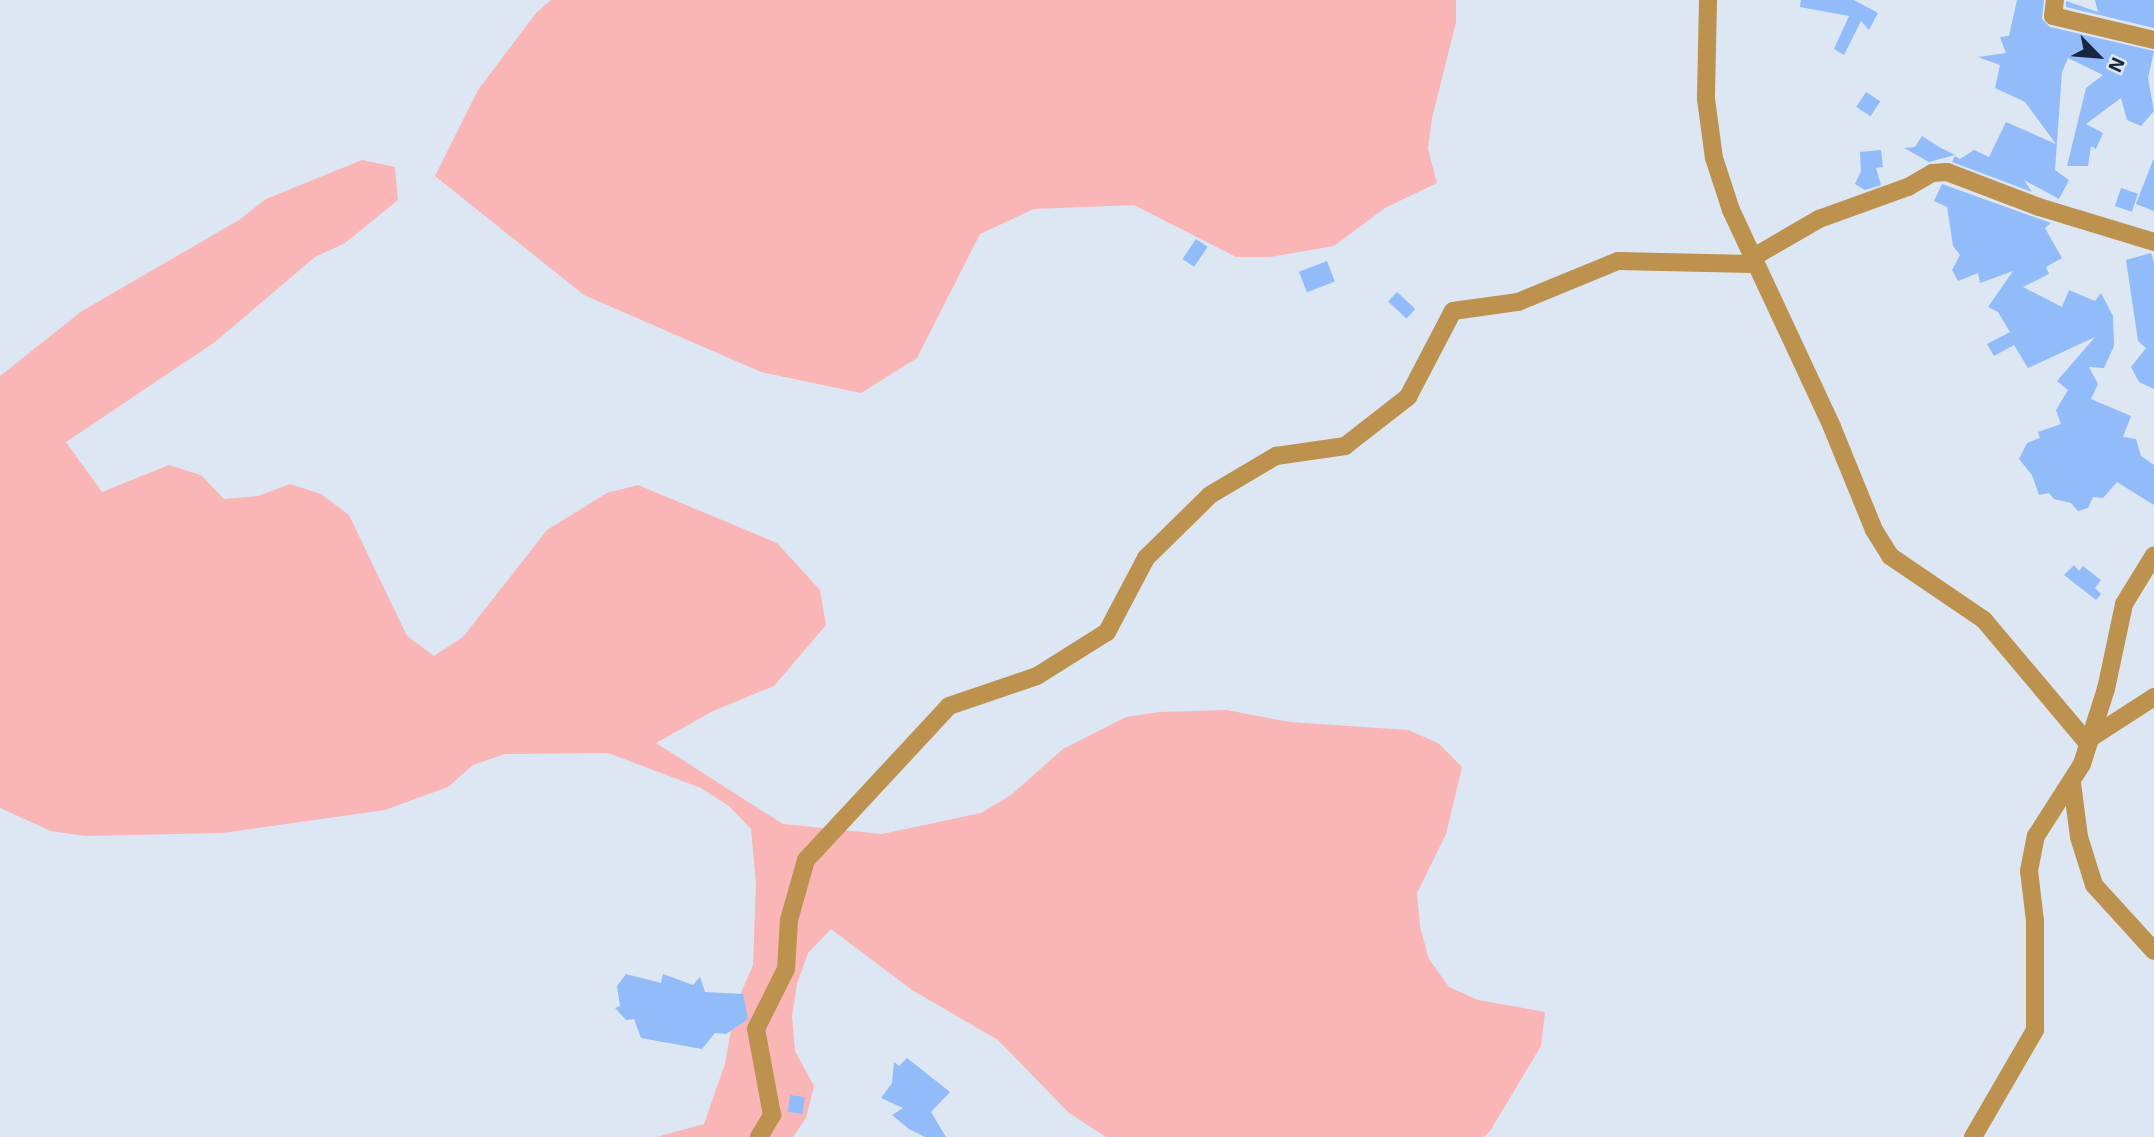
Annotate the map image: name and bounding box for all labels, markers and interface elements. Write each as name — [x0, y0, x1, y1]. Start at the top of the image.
north arrow — [2063, 21, 2133, 91]
text: N — [2104, 54, 2131, 76]

